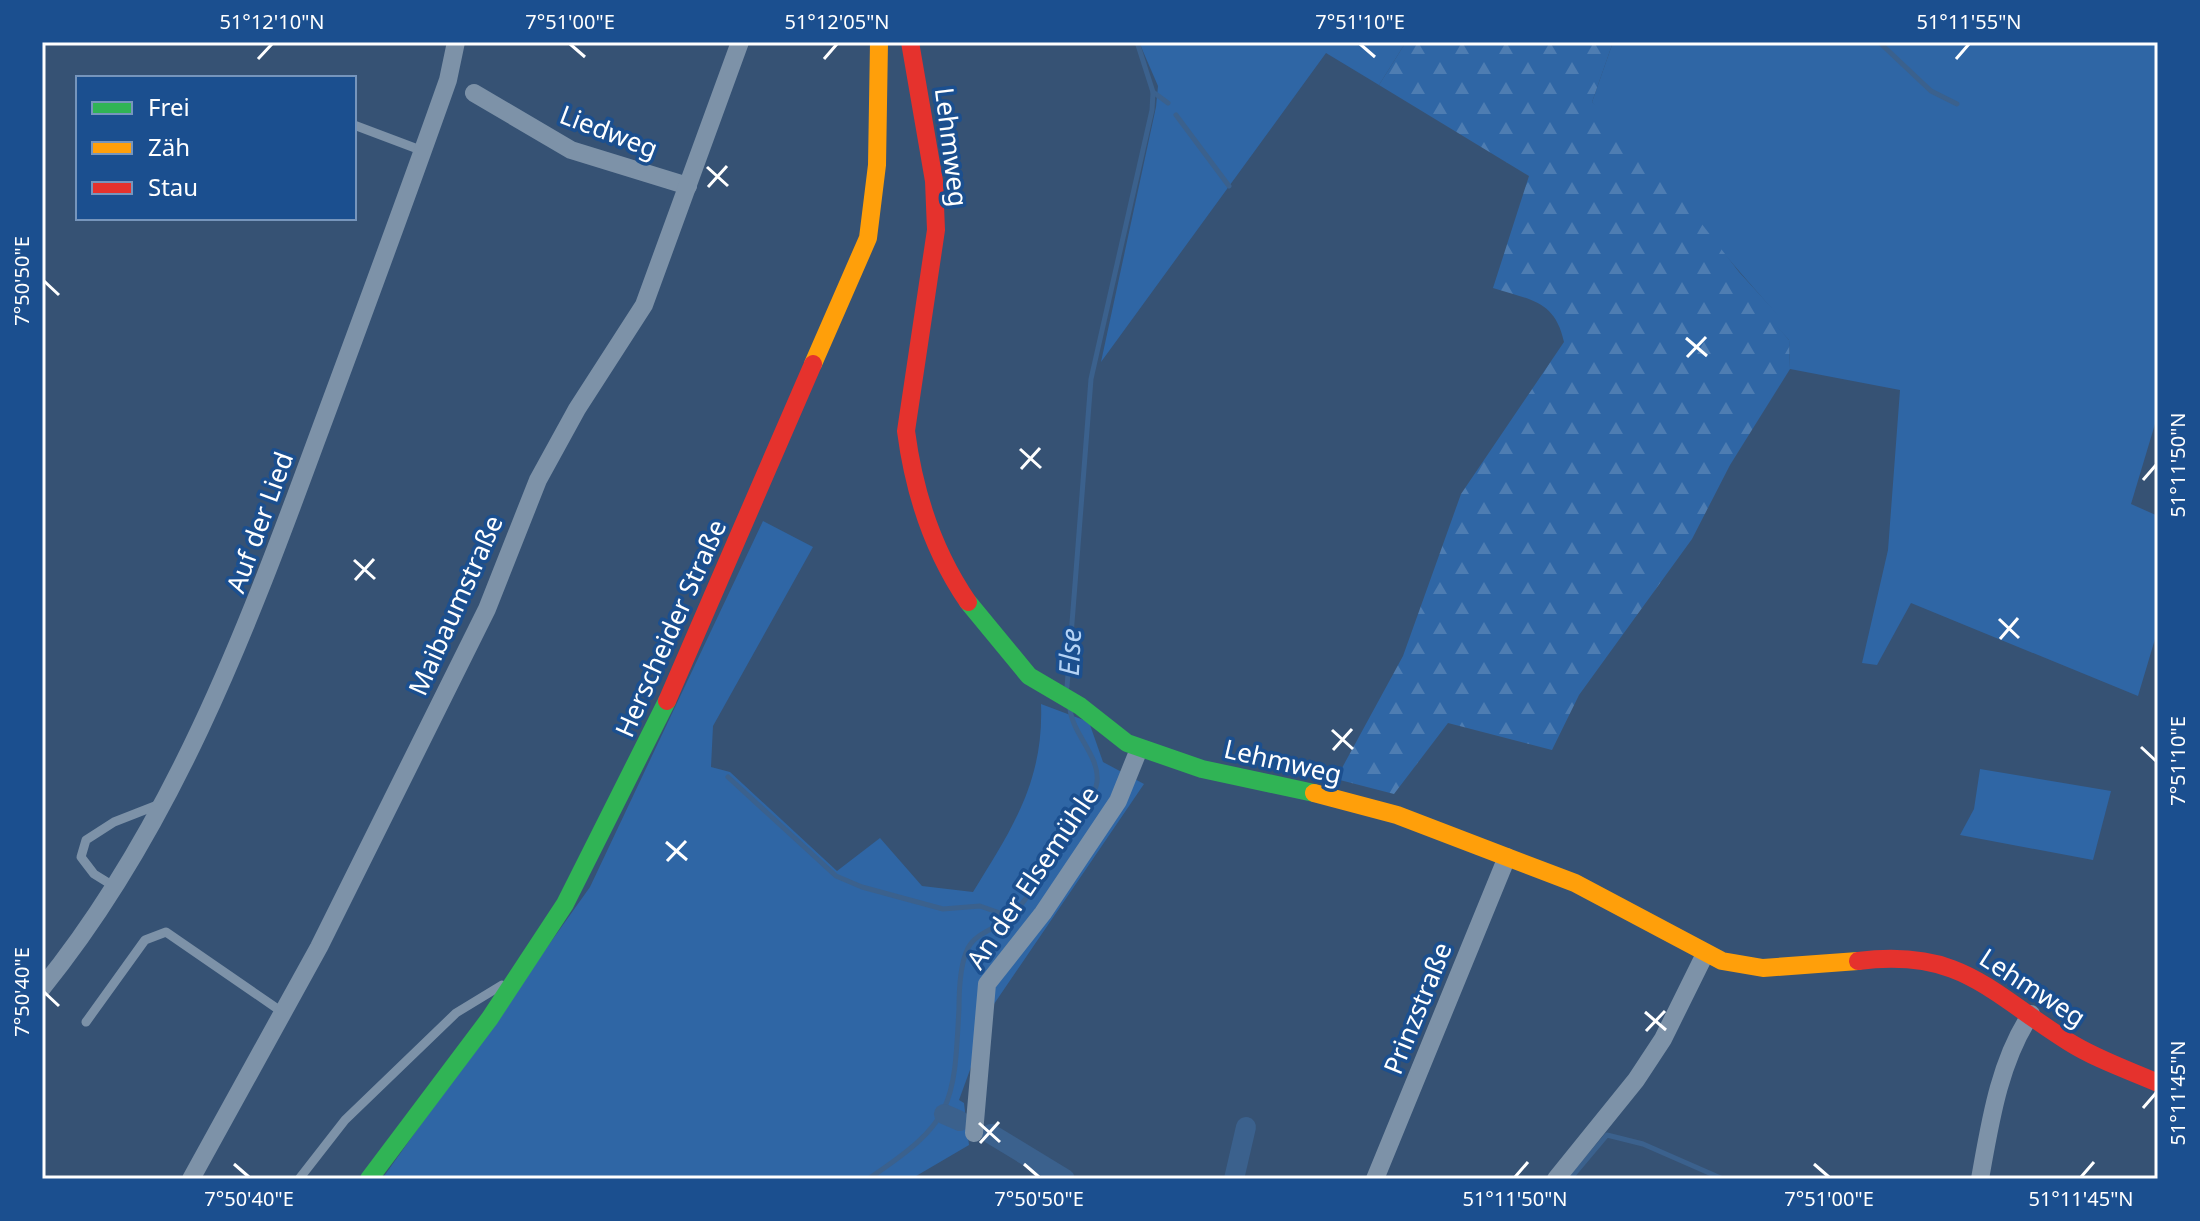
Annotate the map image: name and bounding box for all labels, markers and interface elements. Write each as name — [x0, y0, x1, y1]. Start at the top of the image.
text: 51°12'10"N — [219, 8, 325, 35]
text: 7°51'00"E — [525, 8, 615, 35]
text: 51°12'05"N — [784, 8, 890, 35]
text: 7°51'10"E — [1315, 8, 1405, 35]
text: 51°11'55"N — [1916, 8, 2022, 35]
legend — [76, 76, 356, 220]
street label: Lehmweg — [927, 85, 977, 209]
text: Frei — [148, 90, 190, 123]
street label: Liedweg — [555, 96, 663, 166]
text: Zäh — [148, 130, 190, 163]
text: Stau — [148, 170, 198, 203]
text: 7°50'50"E — [8, 236, 35, 326]
text: 51°11'50"N — [2164, 412, 2191, 518]
street label: Auf der Lied — [217, 447, 301, 597]
street label: Maibaumstraße — [399, 509, 511, 701]
street label: Herscheider Straße — [606, 513, 734, 743]
water label: Else — [1049, 627, 1089, 677]
text: 7°51'10"E — [2164, 716, 2191, 806]
street label: Lehmweg — [1221, 730, 1345, 792]
street label: An der Elsemühle — [957, 778, 1107, 976]
street label: Prinzstraße — [1374, 937, 1460, 1079]
street label: Lehmweg — [1973, 939, 2093, 1035]
text: 7°50'40"E — [8, 947, 35, 1037]
text: 51°11'45"N — [2164, 1040, 2191, 1146]
text: 7°50'40"E — [204, 1185, 294, 1212]
text: 7°50'50"E — [994, 1185, 1084, 1212]
text: 51°11'50"N — [1462, 1185, 1568, 1212]
text: 7°51'00"E — [1784, 1185, 1874, 1212]
text: 51°11'45"N — [2028, 1185, 2134, 1212]

